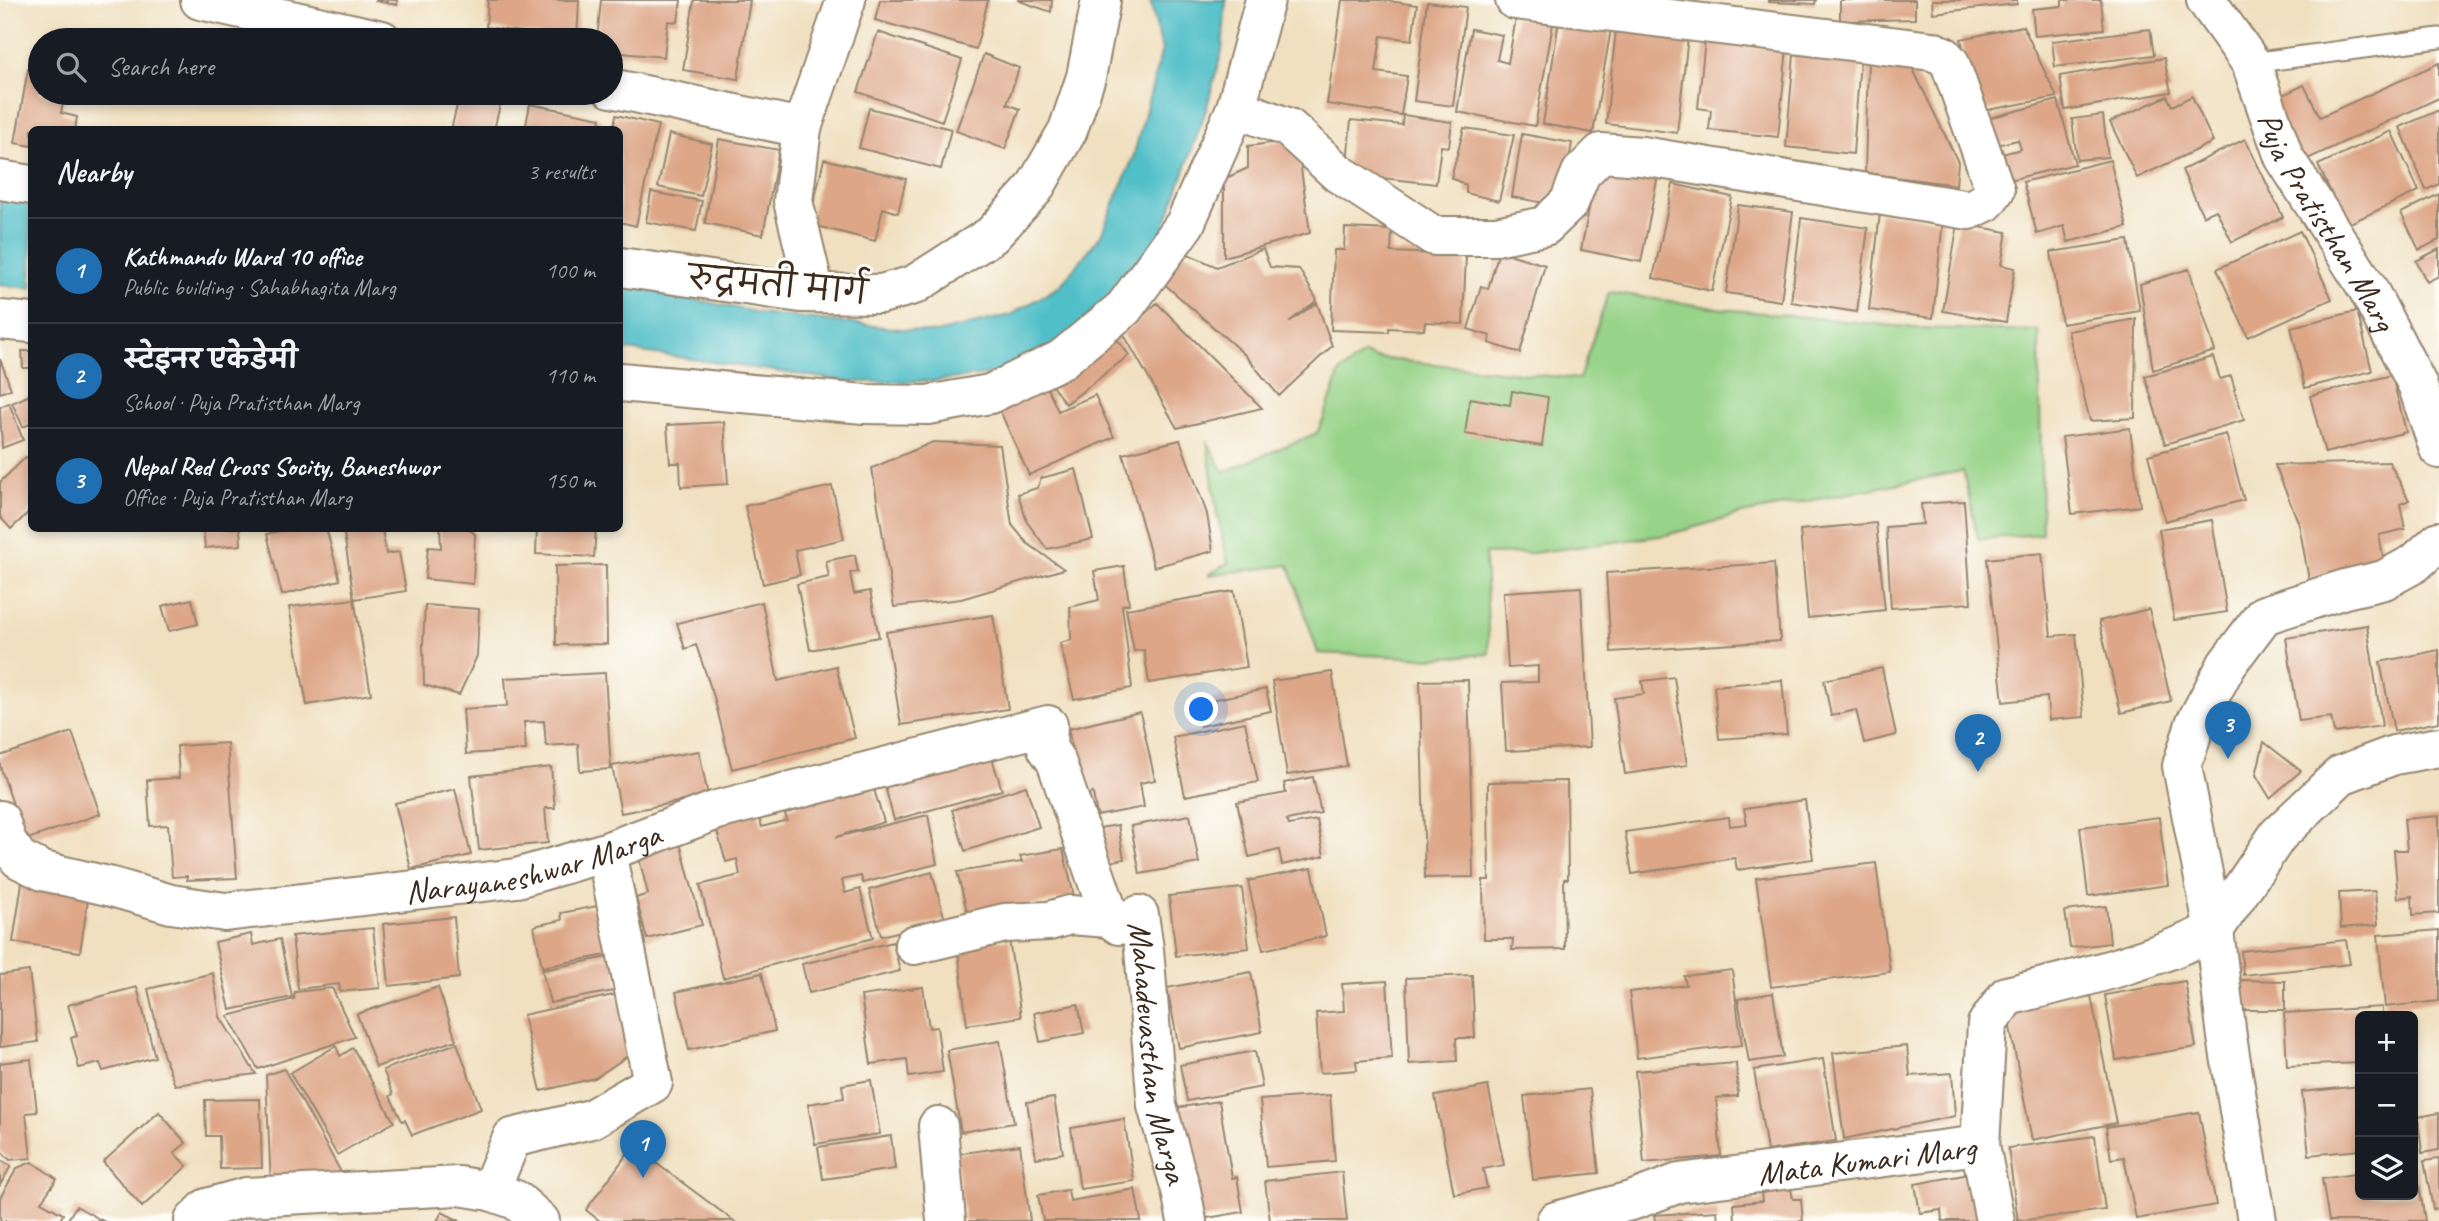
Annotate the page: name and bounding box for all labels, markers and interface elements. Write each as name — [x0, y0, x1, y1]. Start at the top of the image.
search box — [28, 28, 623, 105]
icon: search — [52, 48, 90, 86]
text: Search here — [108, 50, 214, 83]
street label: Puja Pratisthan Marg — [2248, 107, 2407, 340]
text: Nearby — [56, 153, 132, 191]
text: 3 results — [528, 157, 595, 186]
text: Kathmandu Ward 10 office — [123, 240, 362, 273]
street label: रुद्रमती मार्ग — [684, 252, 872, 314]
text: 1 — [74, 256, 84, 285]
text: 100 m — [546, 256, 595, 285]
text: Public building · Sahabhagita Marg — [123, 273, 396, 302]
text: स्टेइनर एकेडेमी — [123, 343, 297, 376]
text: 2 — [74, 361, 84, 390]
text: 110 m — [546, 361, 595, 390]
text: School · Puja Pratisthan Marg — [123, 388, 359, 417]
text: Nepal Red Cross Socity, Baneshwor — [123, 450, 439, 483]
text: 3 — [74, 466, 84, 495]
text: 150 m — [546, 466, 595, 495]
text: Office · Puja Pratisthan Marg — [123, 483, 352, 512]
your location — [1184, 692, 1218, 726]
pin: 3 — [2205, 701, 2251, 759]
pin: 2 — [1955, 714, 2001, 772]
street label: Narayaneshwar Marga — [403, 812, 669, 913]
street label: Mahadevasthan Marga — [1118, 919, 1199, 1191]
map controls — [2355, 1011, 2418, 1200]
button: + — [2355, 1011, 2418, 1074]
button: − — [2355, 1074, 2418, 1137]
pin: 1 — [620, 1120, 666, 1178]
street label: Mata Kumari Marg — [1756, 1125, 1980, 1195]
button: layers — [2355, 1137, 2418, 1200]

